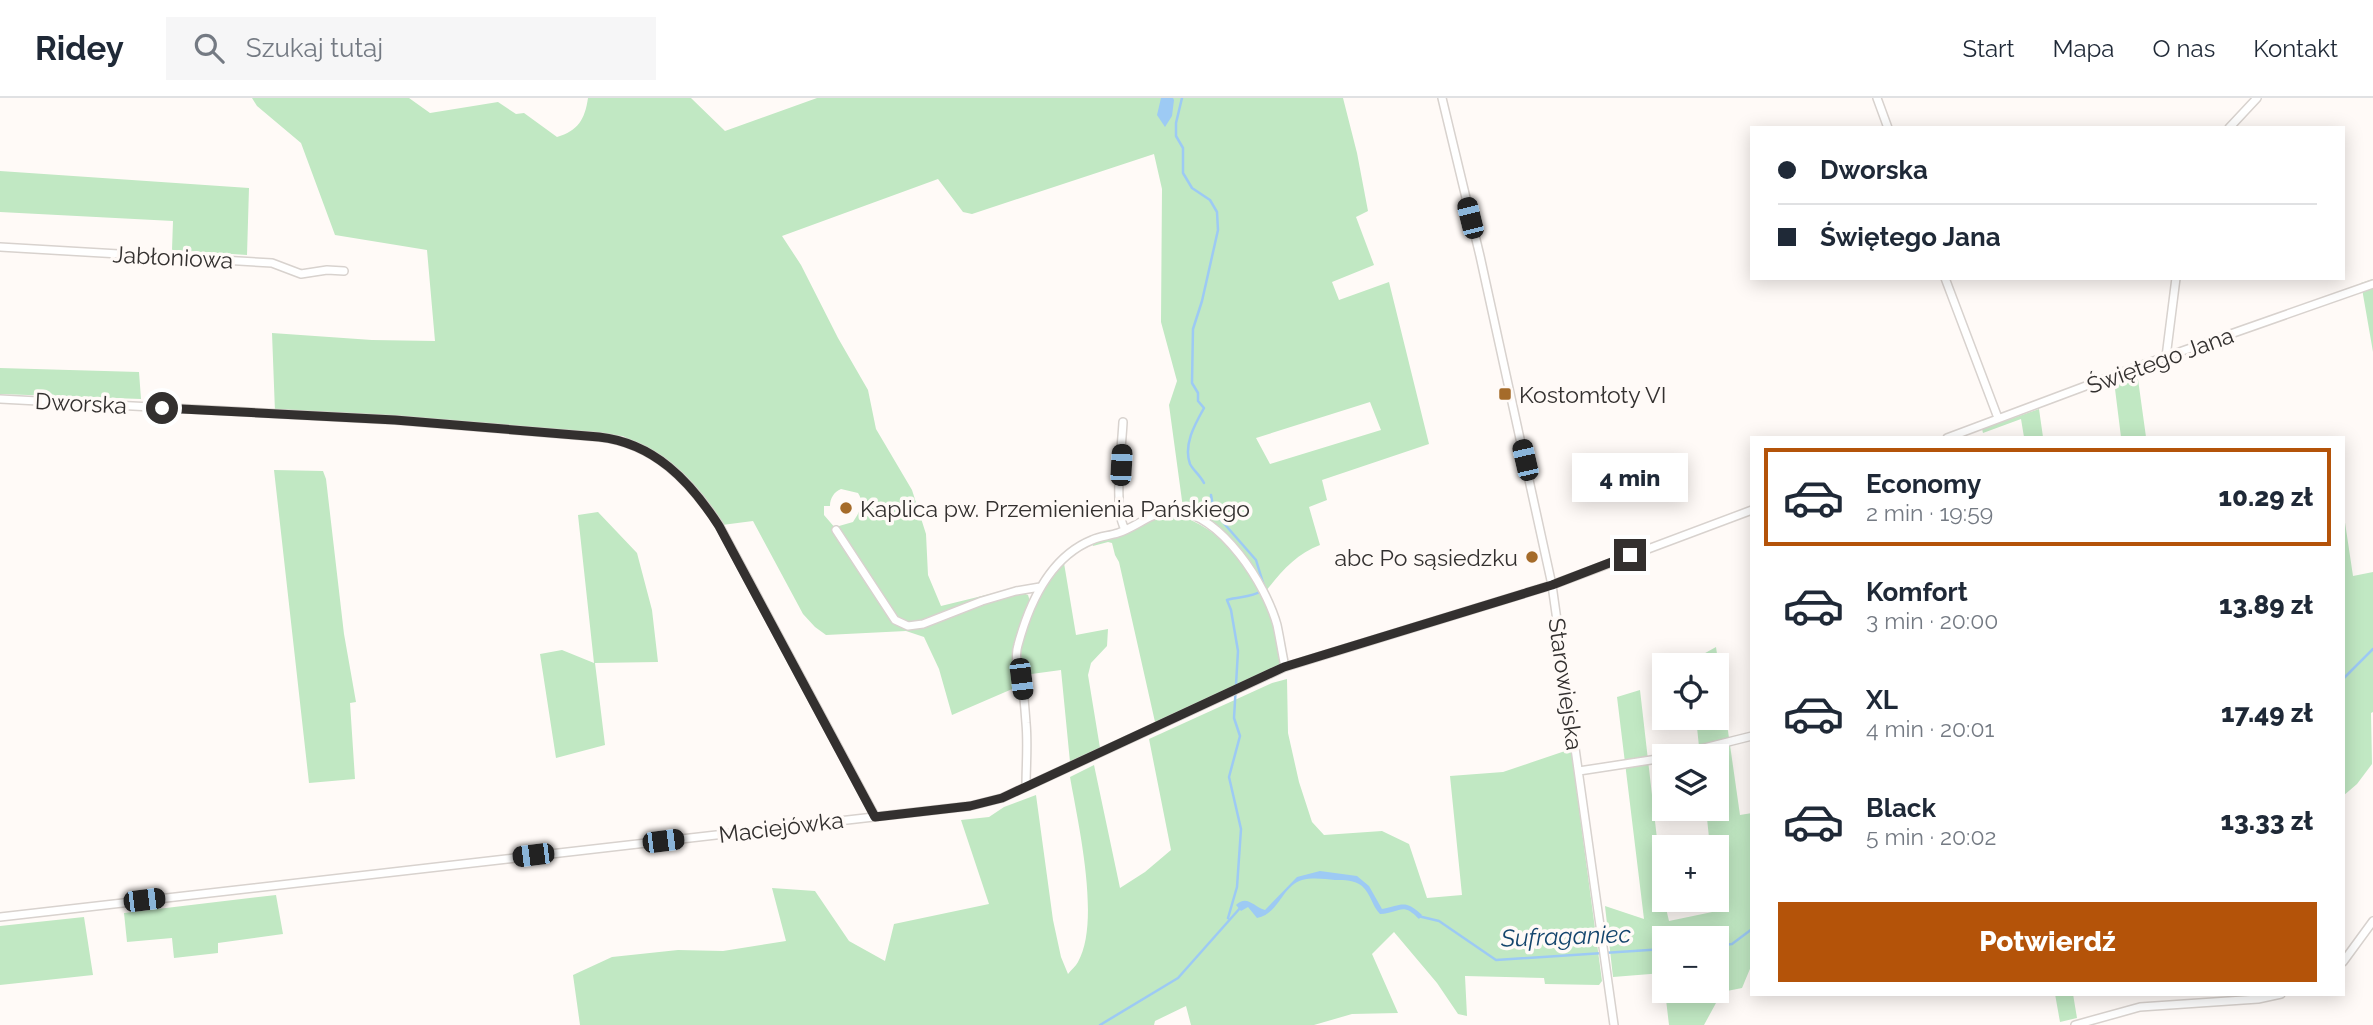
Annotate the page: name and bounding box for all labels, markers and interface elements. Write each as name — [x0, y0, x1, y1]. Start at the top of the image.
search box — [166, 17, 656, 80]
text: Ridey — [35, 29, 124, 68]
icon: search — [190, 29, 228, 67]
text: Szukaj tutaj — [246, 33, 383, 63]
text: Start — [1963, 34, 2015, 63]
text: Mapa — [2053, 34, 2114, 63]
text: O nas — [2152, 34, 2215, 63]
text: Kontakt — [2253, 34, 2338, 63]
text: Dworska — [1820, 155, 1928, 185]
car — [1455, 195, 1486, 241]
text: Świętego Jana — [1820, 222, 2001, 252]
street label: Jabłoniowa — [112, 240, 234, 274]
street label: Świętego Jana — [2083, 321, 2237, 399]
place label: Kostomłoty VI — [1519, 381, 1666, 408]
marker: Kostomłoty VI — [1497, 386, 1513, 402]
street label: Dworska — [34, 387, 128, 419]
route start — [146, 392, 178, 424]
car — [1511, 437, 1540, 483]
car — [1110, 443, 1133, 487]
callout: 4 min — [1572, 454, 1688, 503]
text: 4 min — [1600, 464, 1660, 491]
icon: car — [1782, 466, 1845, 529]
text: Economy — [1866, 469, 1981, 499]
text: 10.29 zł — [2219, 482, 2313, 512]
place label: Kaplica pw. Przemienienia Pańskiego — [860, 495, 1250, 522]
text: 2 min · 19:59 — [1866, 499, 1993, 526]
marker: Kaplica pw. Przemienienia Pańskiego — [838, 500, 854, 516]
route end — [1614, 539, 1646, 571]
place label: abc Po sąsiedzku — [1334, 544, 1518, 571]
marker: abc Po sąsiedzku — [1524, 549, 1540, 565]
icon: car — [1782, 574, 1845, 637]
text: Komfort — [1866, 577, 1968, 607]
text: 13.89 zł — [2219, 590, 2313, 620]
text: 3 min · 20:00 — [1866, 607, 1998, 634]
street label: Starowiejska — [1543, 616, 1589, 752]
map controls — [1652, 653, 1729, 1003]
button: locate — [1652, 653, 1729, 730]
car — [1009, 657, 1034, 701]
icon: car — [1782, 682, 1845, 745]
text: XL — [1866, 685, 1898, 715]
text: 17.49 zł — [2221, 698, 2313, 728]
text: 4 min · 20:01 — [1866, 715, 1994, 742]
button: layers — [1652, 744, 1729, 821]
icon: car — [1782, 790, 1845, 853]
text: Black — [1866, 793, 1936, 823]
street label: Maciejówka — [717, 806, 845, 848]
text: 13.33 zł — [2221, 806, 2313, 836]
text: 5 min · 20:02 — [1866, 823, 1996, 850]
car — [641, 828, 686, 854]
button: + — [1652, 835, 1729, 912]
car — [511, 842, 556, 868]
car — [122, 887, 167, 913]
button: Potwierdź — [1778, 902, 2317, 982]
water label: Sufraganiec — [1499, 919, 1632, 953]
button: − — [1652, 926, 1729, 1003]

